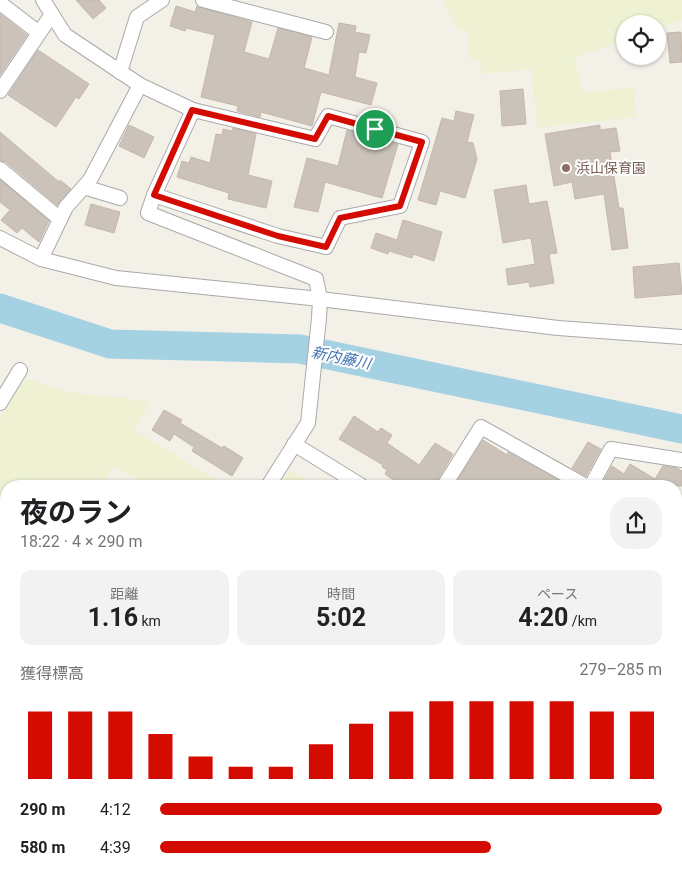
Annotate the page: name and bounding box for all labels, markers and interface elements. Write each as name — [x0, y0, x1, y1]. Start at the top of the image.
map controls — [616, 15, 666, 65]
button: locate — [616, 15, 666, 65]
pin — [354, 108, 396, 150]
icon: arrive — [361, 115, 389, 143]
place label: 浜山保育園 — [576, 160, 646, 176]
marker: 浜山保育園 — [560, 162, 572, 174]
water label: 新内藤川 — [310, 343, 374, 373]
text: 夜のラン — [20, 496, 132, 529]
button: share — [610, 497, 662, 549]
text: 18:22 · 4 × 290 m — [20, 532, 142, 551]
text: 距離 — [110, 586, 138, 602]
text: 時間 — [327, 586, 355, 602]
text: ペース — [537, 586, 578, 602]
text: 1.16 — [88, 603, 138, 632]
text: 5:02 — [316, 603, 366, 632]
text: 4:20 — [518, 603, 568, 632]
text: km — [138, 613, 161, 629]
text: /km — [568, 613, 597, 629]
text: 279–285 m — [580, 660, 662, 679]
text: 獲得標高 — [20, 664, 84, 683]
text: 290 m — [20, 800, 65, 819]
text: 4:12 — [100, 800, 131, 819]
text: 580 m — [20, 838, 65, 857]
text: 4:39 — [100, 838, 131, 857]

